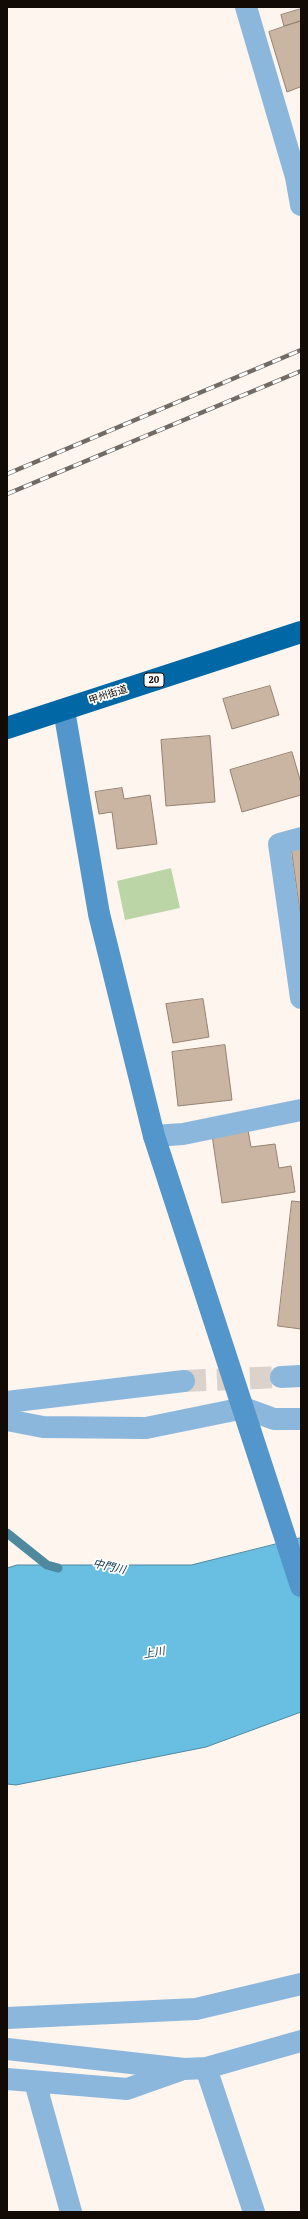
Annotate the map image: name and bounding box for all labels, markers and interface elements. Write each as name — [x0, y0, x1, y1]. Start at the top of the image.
road number: 20 — [144, 673, 164, 687]
street label: 甲州街道 — [87, 683, 129, 707]
water label: 中門川 — [91, 1557, 127, 1577]
water label: 上川 — [142, 1645, 166, 1661]

